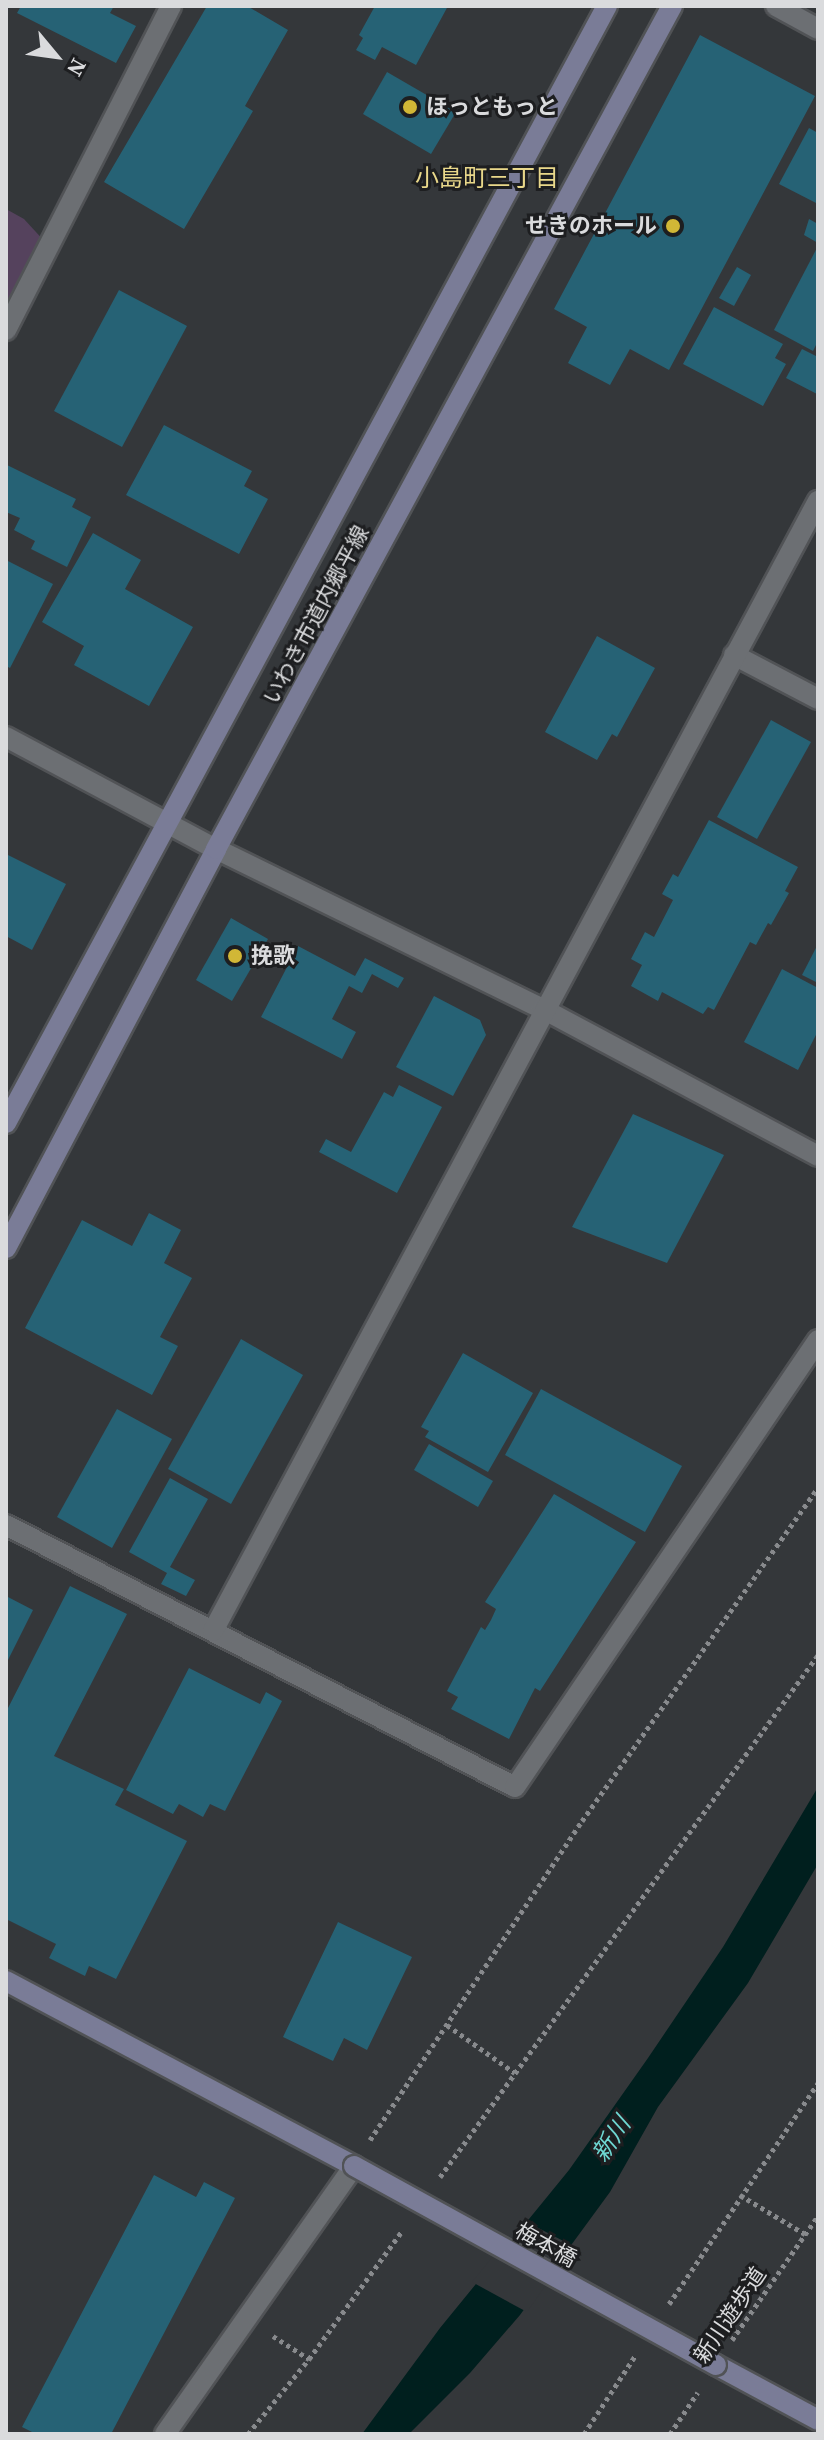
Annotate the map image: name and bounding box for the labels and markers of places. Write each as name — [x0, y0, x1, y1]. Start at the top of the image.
place label: ほっともっと — [426, 94, 558, 120]
marker: ほっともっと — [401, 98, 419, 116]
place label: せきのホール — [525, 213, 657, 239]
marker: せきのホール — [664, 217, 682, 235]
place label: 挽歌 — [251, 943, 295, 969]
marker: 挽歌 — [226, 947, 244, 965]

